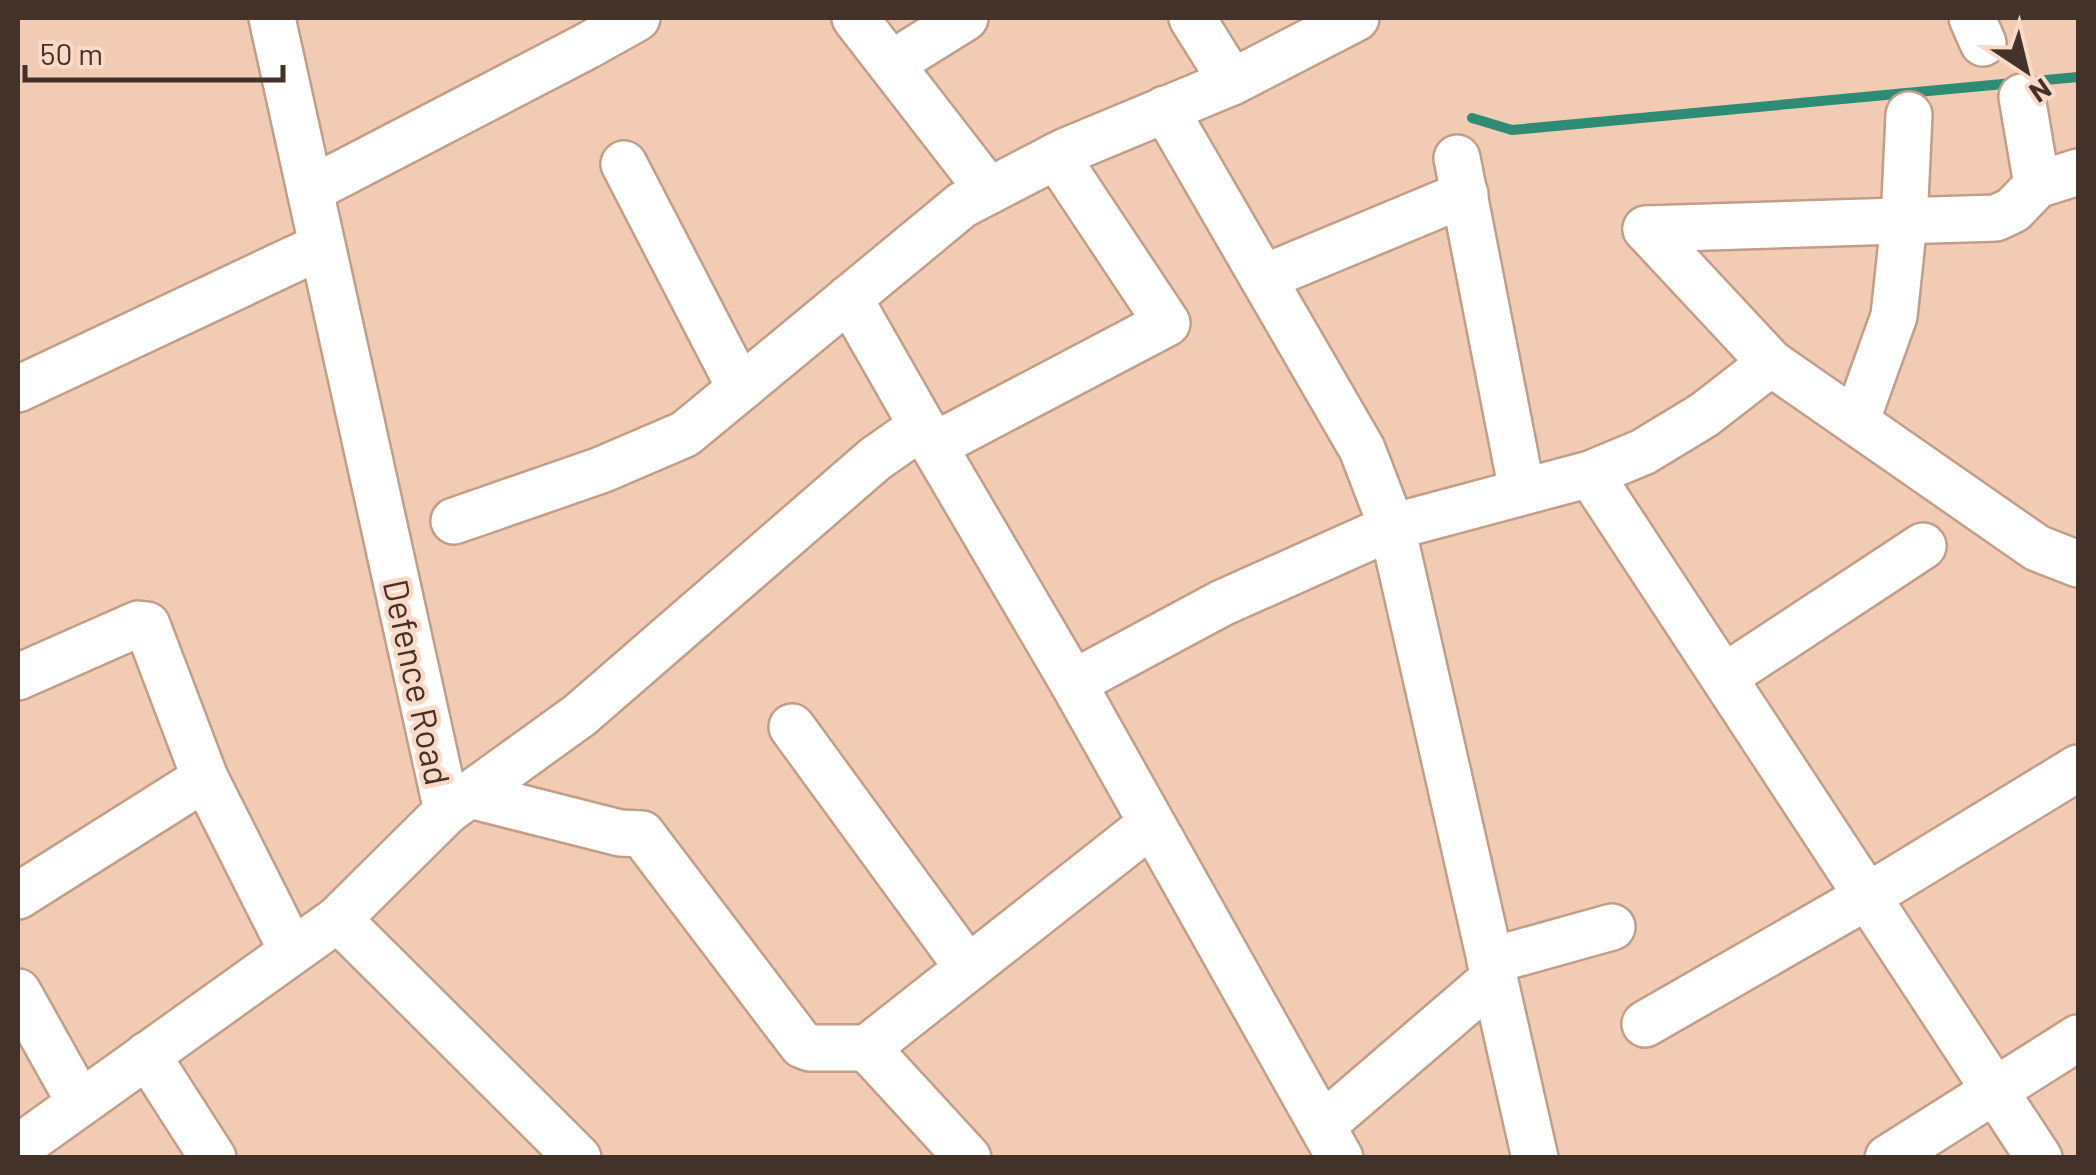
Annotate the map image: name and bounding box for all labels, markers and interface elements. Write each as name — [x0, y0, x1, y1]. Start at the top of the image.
scale bar — [25, 20, 282, 82]
north arrow — [1976, 20, 2076, 120]
text: 50 m — [40, 35, 103, 71]
text: N — [2024, 72, 2058, 111]
street label: Defence Road — [376, 575, 460, 789]

